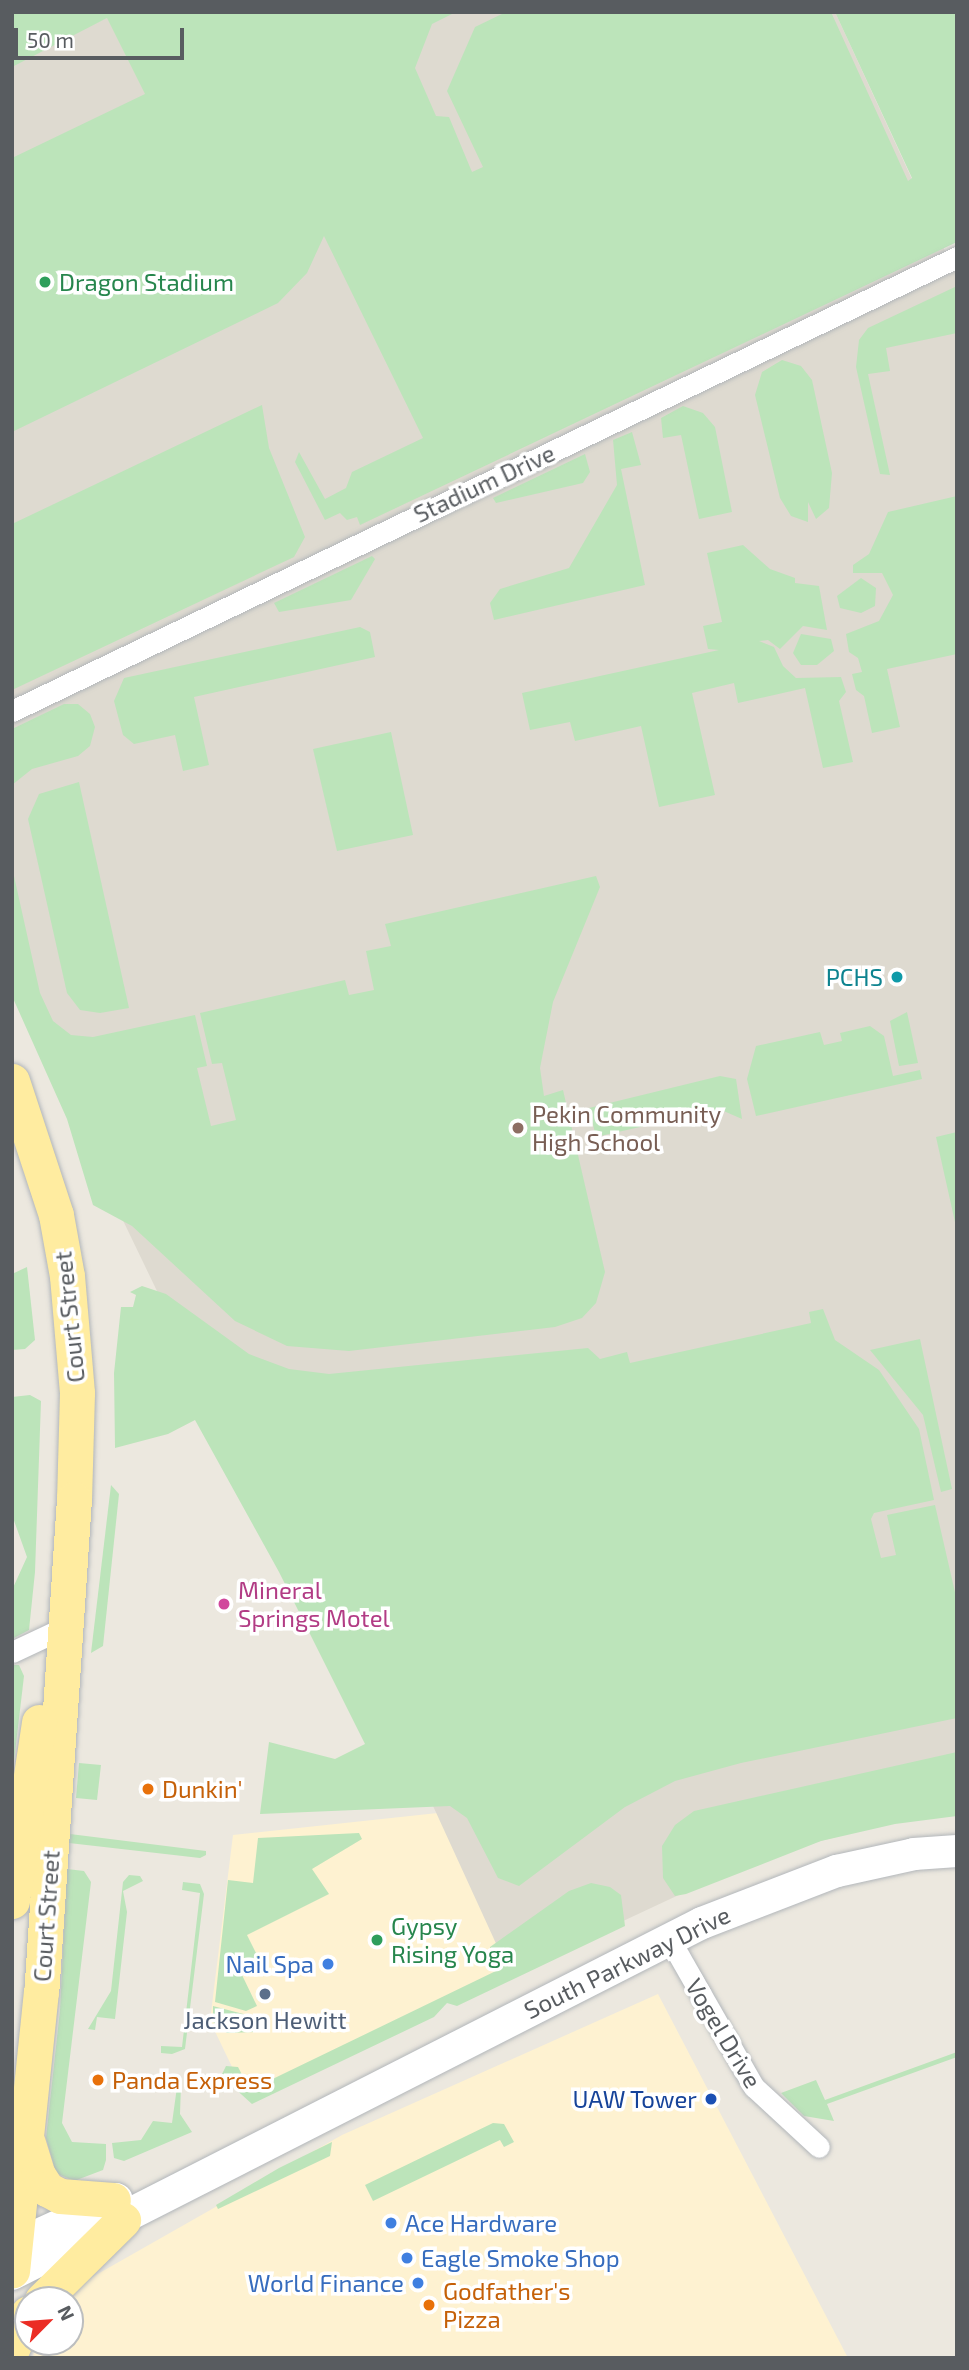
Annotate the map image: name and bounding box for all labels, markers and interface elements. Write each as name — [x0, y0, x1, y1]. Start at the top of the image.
scale bar — [18, 14, 187, 58]
text: 50 m — [27, 27, 74, 52]
place label: Dragon Stadium — [59, 268, 234, 296]
marker: Dragon Stadium — [37, 274, 53, 290]
street label: Stadium Drive — [409, 438, 559, 528]
place label: PCHS — [826, 963, 883, 991]
marker: PCHS — [889, 969, 905, 985]
place label: Pekin Community High School — [532, 1100, 721, 1156]
marker: Pekin Community High School — [510, 1120, 526, 1136]
street label: Court Street — [48, 1250, 90, 1384]
place label: Mineral Springs Motel — [238, 1576, 390, 1632]
marker: Mineral Springs Motel — [216, 1596, 232, 1612]
place label: Dunkin' — [162, 1775, 242, 1803]
marker: Dunkin' — [140, 1781, 156, 1797]
street label: Court Street — [27, 1849, 65, 1983]
street label: South Parkway Drive — [519, 1899, 735, 2025]
place label: Gypsy Rising Yoga — [391, 1912, 515, 1968]
marker: Gypsy Rising Yoga — [369, 1932, 385, 1948]
place label: Nail Spa — [225, 1950, 314, 1978]
marker: Nail Spa — [320, 1956, 336, 1972]
street label: Vogel Drive — [680, 1973, 768, 2093]
marker: Jackson Hewitt — [257, 1986, 273, 2002]
place label: Jackson Hewitt — [183, 2006, 347, 2034]
place label: Panda Express — [112, 2066, 272, 2094]
marker: Panda Express — [90, 2072, 106, 2088]
place label: UAW Tower — [572, 2085, 697, 2113]
marker: UAW Tower — [703, 2091, 719, 2107]
place label: Ace Hardware — [405, 2209, 557, 2237]
marker: Ace Hardware — [383, 2215, 399, 2231]
place label: Eagle Smoke Shop — [421, 2244, 620, 2272]
marker: Eagle Smoke Shop — [399, 2250, 415, 2266]
place label: World Finance — [248, 2269, 404, 2297]
marker: World Finance — [410, 2275, 426, 2291]
place label: Godfather's Pizza — [443, 2277, 571, 2333]
north arrow — [14, 2286, 84, 2356]
marker: Godfather's Pizza — [421, 2297, 437, 2313]
text: N — [53, 2302, 80, 2324]

